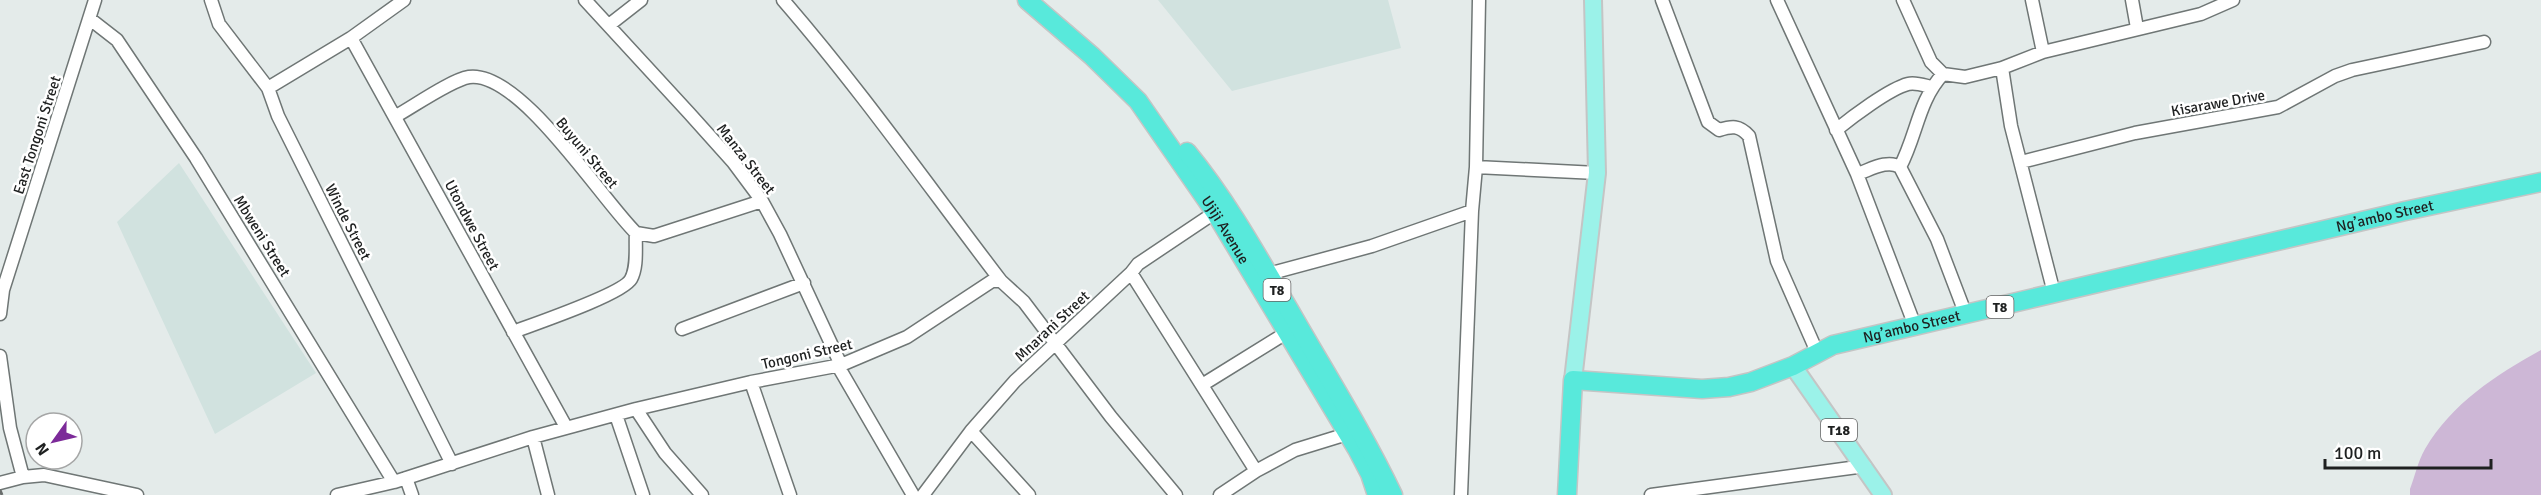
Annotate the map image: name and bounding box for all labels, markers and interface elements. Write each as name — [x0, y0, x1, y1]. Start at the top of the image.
street label: East Tongoni Street — [9, 73, 65, 197]
street label: Kisarawe Drive — [2170, 86, 2266, 120]
street label: Buyuni Street — [552, 114, 622, 192]
street label: Manza Street — [713, 120, 779, 198]
street label: Utondwe Street — [441, 177, 503, 273]
street label: Winde Street — [321, 181, 375, 263]
street label: Mbweni Street — [230, 192, 294, 280]
street label: Ujiji Avenue — [1198, 192, 1253, 267]
street label: Ng’ambo Street — [2334, 196, 2435, 236]
road number: T8 — [1264, 279, 1290, 301]
street label: Mnarani Street — [1011, 287, 1093, 365]
road number: T8 — [1986, 296, 2014, 318]
street label: Ng’ambo Street — [1861, 306, 1962, 347]
street label: Tongoni Street — [760, 335, 854, 373]
north arrow — [24, 411, 84, 471]
road number: T18 — [1821, 419, 1857, 441]
scale bar — [2325, 432, 2492, 470]
text: N — [31, 439, 54, 459]
text: 100 m — [2334, 442, 2381, 464]

